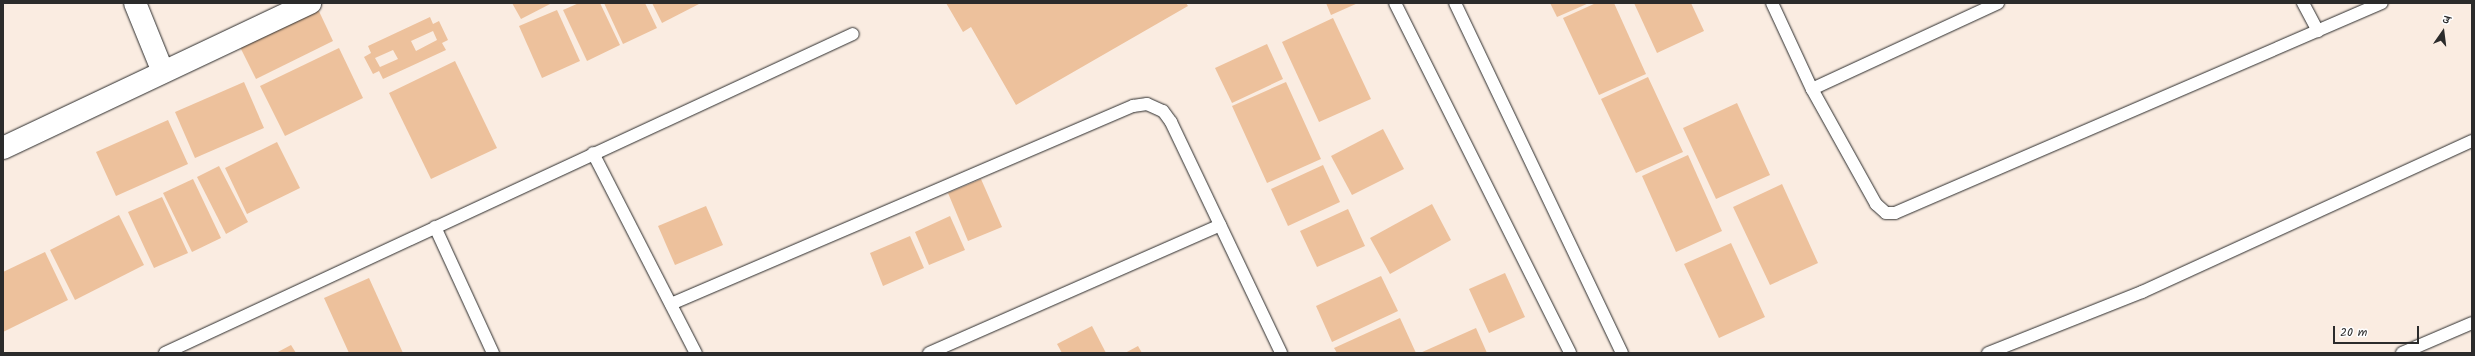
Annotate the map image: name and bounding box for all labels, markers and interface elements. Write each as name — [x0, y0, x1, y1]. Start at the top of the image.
text: उ — [2440, 11, 2451, 30]
north arrow — [2423, 12, 2463, 52]
scale bar — [2335, 318, 2421, 344]
text: 20 m — [2340, 323, 2367, 342]

